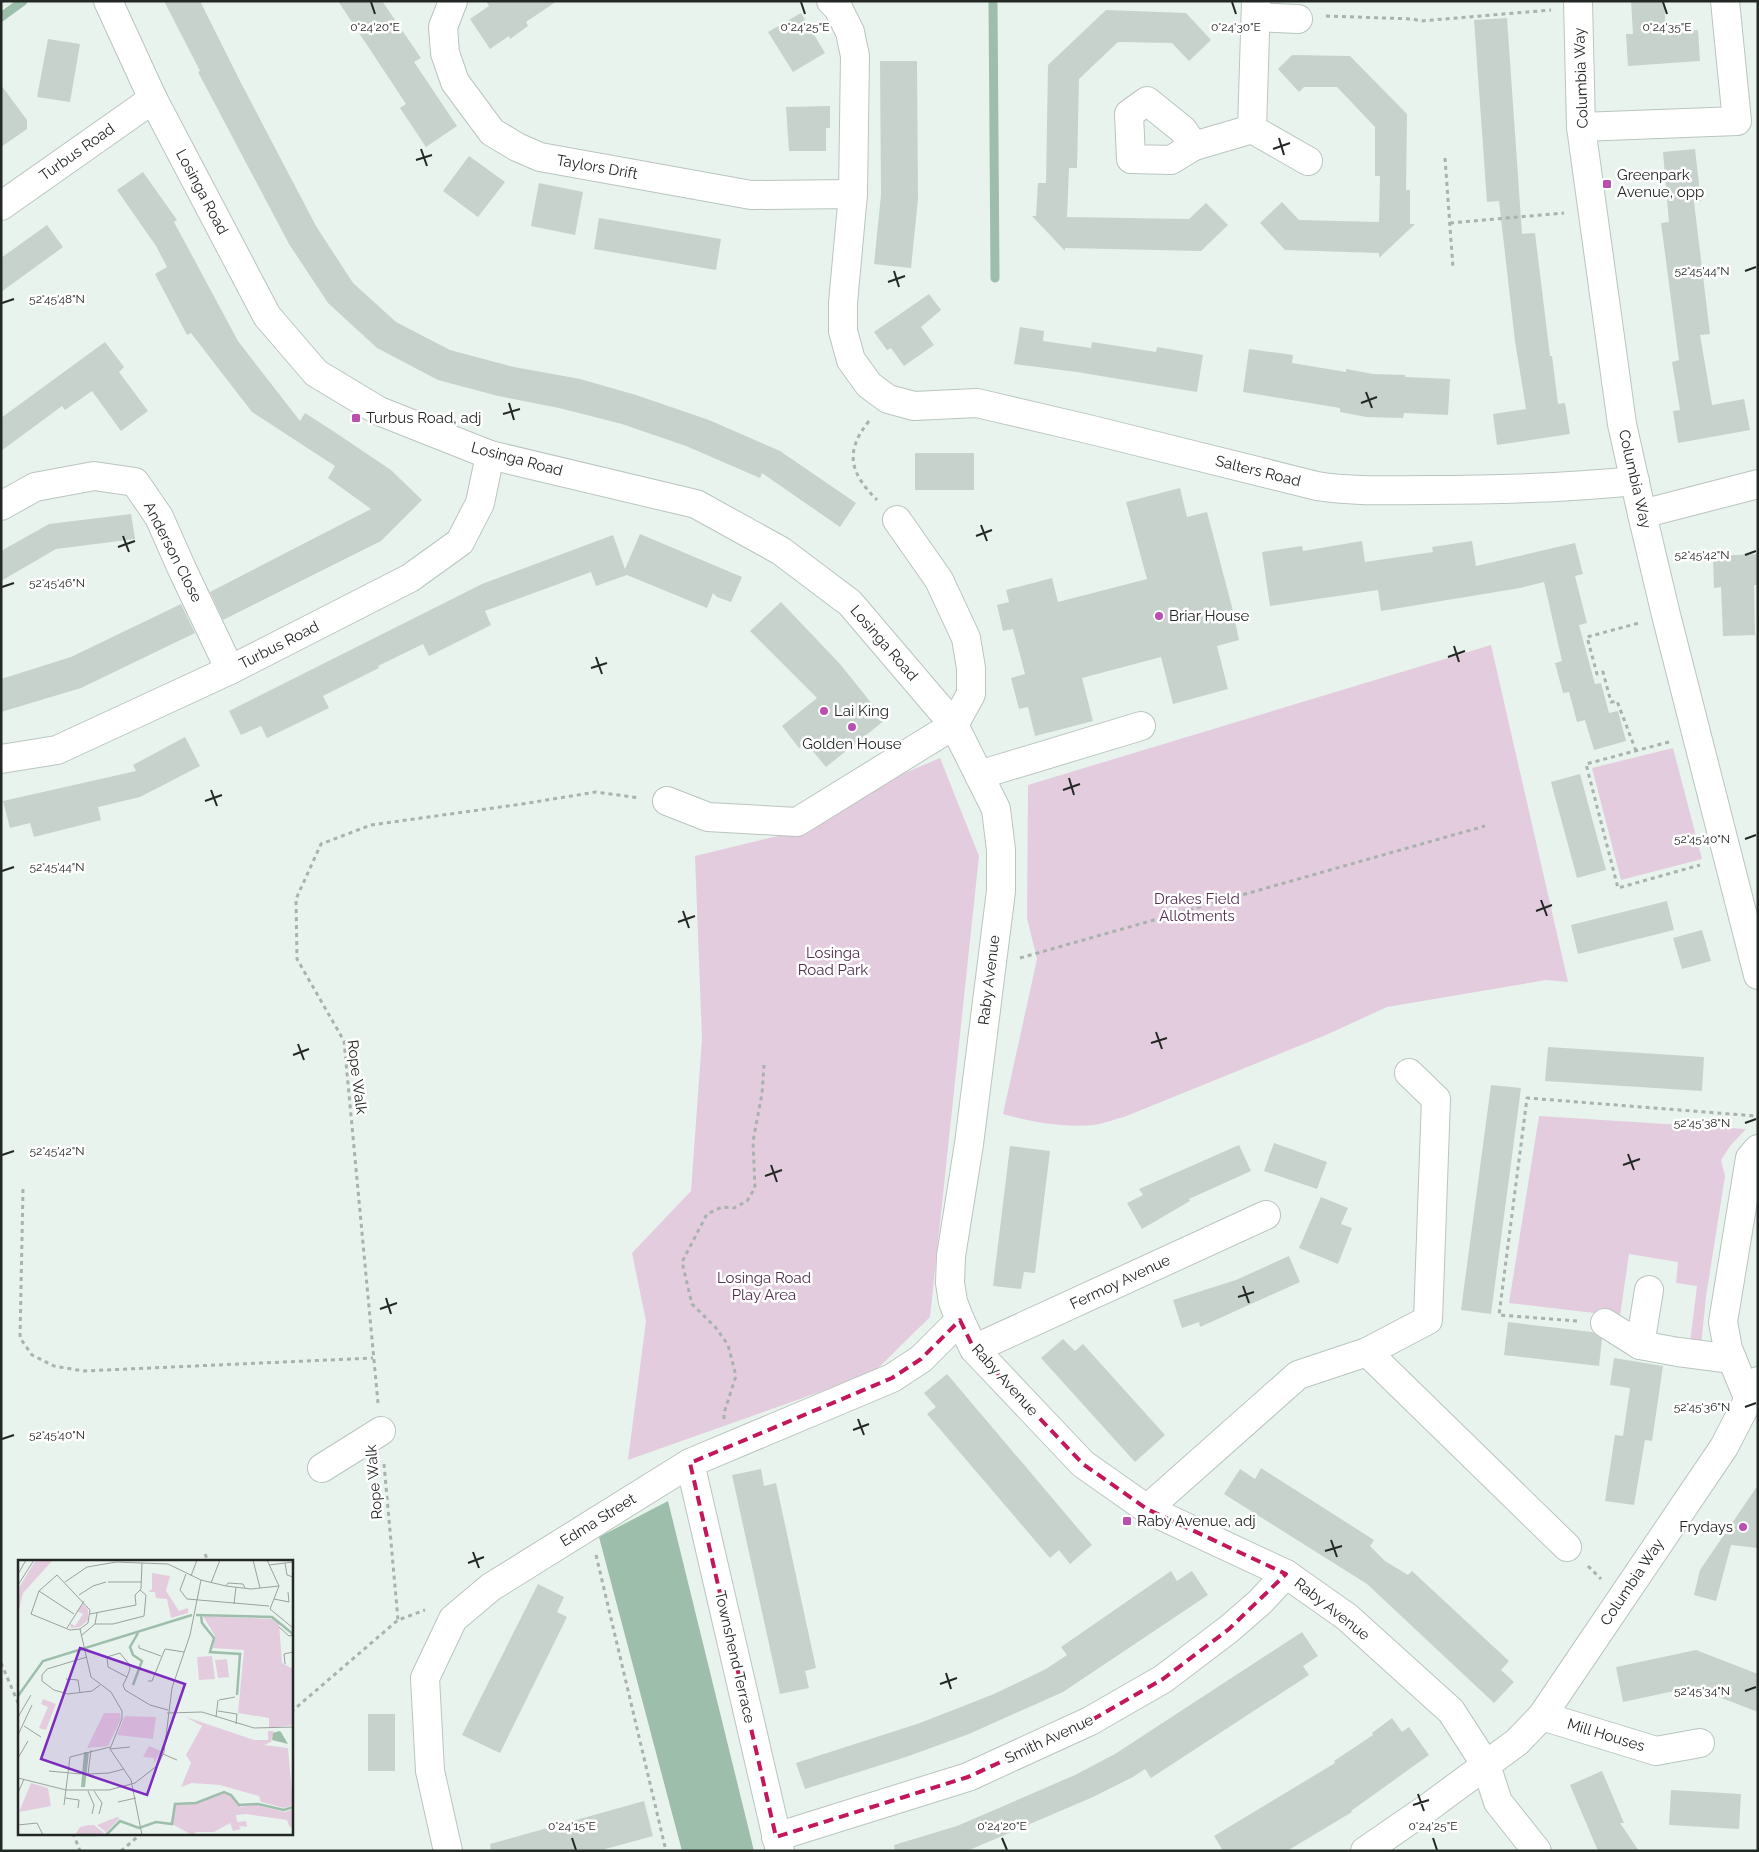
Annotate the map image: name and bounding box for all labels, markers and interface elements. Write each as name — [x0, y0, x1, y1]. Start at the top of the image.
text: 0°24'20"E — [350, 20, 400, 34]
text: 0°24'25"E — [781, 20, 829, 34]
text: 0°24'30"E — [1211, 20, 1261, 34]
text: 0°24'35"E — [1642, 20, 1692, 34]
street label: Columbia Way — [1570, 27, 1592, 129]
street label: Turbus Road — [36, 120, 118, 184]
street label: Losinga Road — [172, 146, 232, 238]
street label: Taylors Drift — [555, 151, 639, 183]
place label: Greenpark Avenue, opp — [1617, 166, 1704, 201]
marker: Greenpark Avenue, opp — [1601, 178, 1613, 190]
text: 52°45'44"N — [1674, 264, 1730, 278]
text: 52°45'48"N — [29, 292, 85, 306]
place label: Turbus Road, adj — [366, 409, 481, 427]
marker: Turbus Road, adj — [350, 412, 362, 424]
street label: Columbia Way — [1615, 428, 1655, 530]
street label: Losinga Road — [469, 438, 565, 480]
street label: Salters Road — [1213, 452, 1303, 490]
street label: Anderson Close — [140, 499, 206, 605]
text: 52°45'42"N — [1675, 548, 1729, 562]
text: 52°45'46"N — [29, 576, 85, 590]
street label: Losinga Road — [846, 602, 922, 684]
place label: Briar House — [1169, 607, 1249, 625]
marker: Briar House — [1153, 610, 1165, 622]
street label: Turbus Road — [236, 617, 322, 673]
place label: Lai King — [834, 702, 889, 720]
marker: Lai King — [818, 705, 830, 717]
marker: Golden House — [846, 721, 858, 733]
place label: Golden House — [802, 735, 902, 753]
text: 52°45'40"N — [1674, 832, 1730, 846]
text: 52°45'44"N — [29, 860, 85, 874]
park label: Drakes Field Allotments — [1154, 890, 1240, 925]
street label: Raby Avenue — [975, 934, 1003, 1026]
park label: Losinga Road Park — [798, 944, 868, 979]
street label: Rope Walk — [343, 1039, 371, 1115]
text: 52°45'38"N — [1674, 1116, 1730, 1130]
text: 52°45'42"N — [30, 1144, 84, 1158]
street label: Fermoy Avenue — [1067, 1251, 1173, 1313]
park label: Losinga Road Play Area — [717, 1269, 811, 1304]
street label: Raby Avenue — [968, 1340, 1042, 1420]
text: 52°45'36"N — [1674, 1400, 1730, 1414]
text: 52°45'40"N — [29, 1428, 85, 1442]
street label: Rope Walk — [362, 1444, 386, 1520]
street label: Edma Street — [557, 1490, 639, 1550]
place label: Raby Avenue, adj — [1137, 1512, 1256, 1530]
marker: Raby Avenue, adj — [1121, 1515, 1133, 1527]
place label: Frydays — [1679, 1518, 1733, 1536]
marker: Frydays — [1737, 1521, 1749, 1533]
street label: Columbia Way — [1596, 1535, 1668, 1629]
inset map — [18, 1560, 292, 1834]
street label: Raby Avenue — [1291, 1574, 1373, 1644]
street label: Townshend Terrace — [711, 1589, 759, 1725]
text: 52°45'34"N — [1674, 1684, 1730, 1698]
street label: Smith Avenue — [1002, 1710, 1096, 1767]
street label: Mill Houses — [1565, 1715, 1647, 1755]
text: 0°24'15"E — [548, 1819, 596, 1833]
text: 0°24'20"E — [977, 1819, 1027, 1833]
text: 0°24'25"E — [1409, 1819, 1457, 1833]

